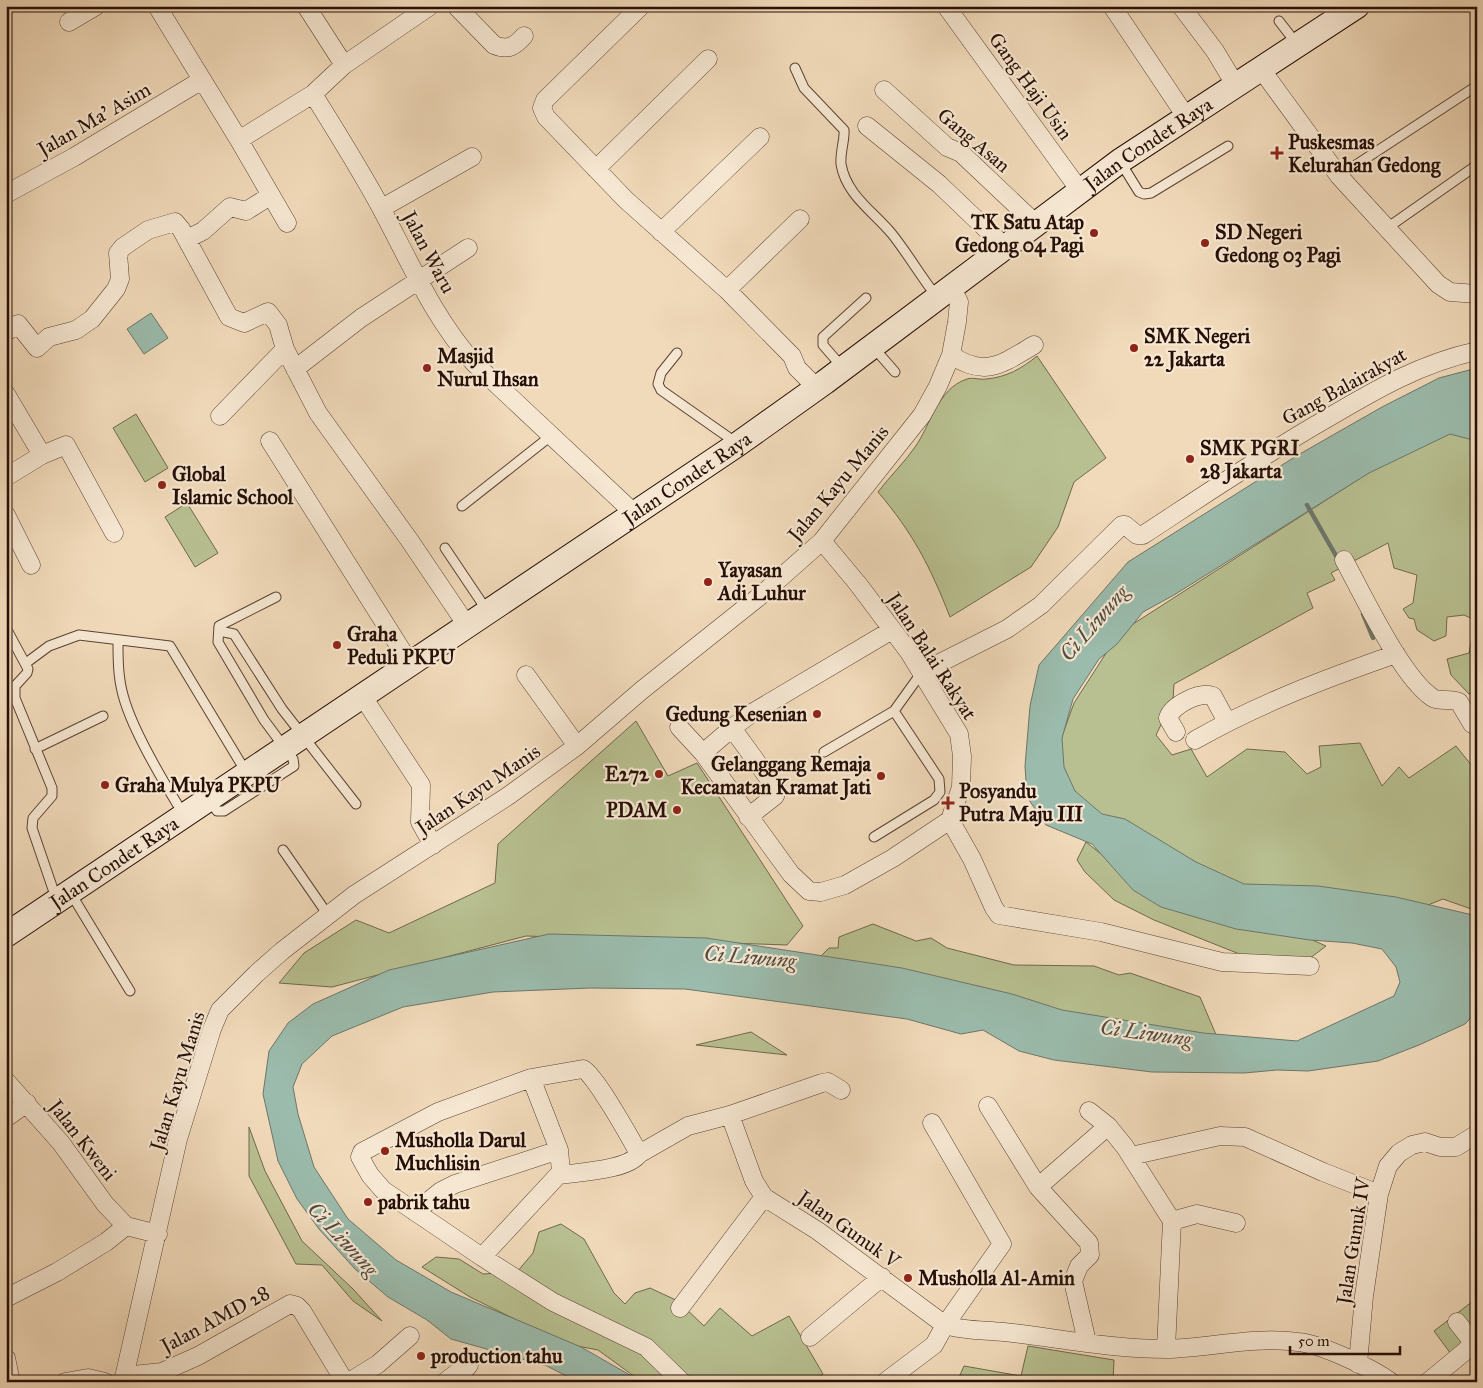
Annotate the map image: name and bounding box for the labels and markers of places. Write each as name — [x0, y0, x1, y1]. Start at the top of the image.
place label: Puskesmas Kelurahan Gedong — [1288, 130, 1441, 178]
marker: Puskesmas Kelurahan Gedong — [1270, 146, 1284, 160]
place label: TK Satu Atap Gedong 04 Pagi — [955, 210, 1084, 258]
place label: SD Negeri Gedong 03 Pagi — [1215, 220, 1341, 268]
marker: TK Satu Atap Gedong 04 Pagi — [1088, 227, 1100, 239]
marker: SD Negeri Gedong 03 Pagi — [1199, 237, 1211, 249]
place label: SMK Negeri 22 Jakarta — [1144, 324, 1251, 373]
marker: SMK Negeri 22 Jakarta — [1128, 342, 1140, 354]
place label: Masjid Nurul Ihsan — [437, 344, 539, 391]
marker: Masjid Nurul Ihsan — [421, 362, 433, 374]
place label: SMK PGRI 28 Jakarta — [1200, 436, 1300, 485]
marker: SMK PGRI 28 Jakarta — [1184, 453, 1196, 465]
place label: Global Islamic School — [172, 462, 294, 509]
marker: Global Islamic School — [156, 479, 168, 491]
place label: Yayasan Adi Luhur — [716, 558, 806, 605]
marker: Yayasan Adi Luhur — [702, 576, 714, 588]
place label: Graha Peduli PKPU — [347, 622, 456, 669]
marker: Graha Peduli PKPU — [331, 639, 343, 651]
place label: Gedung Kesenian — [665, 702, 807, 727]
marker: Gedung Kesenian — [811, 708, 823, 720]
place label: Gelanggang Remaja Kecamatan Kramat Jati — [680, 752, 872, 801]
place label: E272 — [605, 762, 650, 786]
marker: E272 — [653, 768, 665, 780]
marker: Gelanggang Remaja Kecamatan Kramat Jati — [875, 770, 887, 782]
place label: Graha Mulya PKPU — [115, 773, 282, 798]
marker: Graha Mulya PKPU — [99, 779, 111, 791]
place label: Posyandu Putra Maju III — [959, 779, 1083, 827]
marker: Posyandu Putra Maju III — [941, 796, 955, 810]
place label: PDAM — [606, 798, 667, 822]
marker: PDAM — [671, 804, 683, 816]
place label: Musholla Darul Muchlisin — [395, 1128, 527, 1175]
marker: Musholla Darul Muchlisin — [379, 1145, 391, 1157]
place label: pabrik tahu — [377, 1190, 470, 1215]
marker: pabrik tahu — [362, 1196, 374, 1208]
place label: Musholla Al-Amin — [918, 1266, 1075, 1290]
marker: Musholla Al-Amin — [902, 1272, 914, 1284]
place label: production tahu — [430, 1344, 563, 1369]
marker: production tahu — [415, 1350, 427, 1362]

